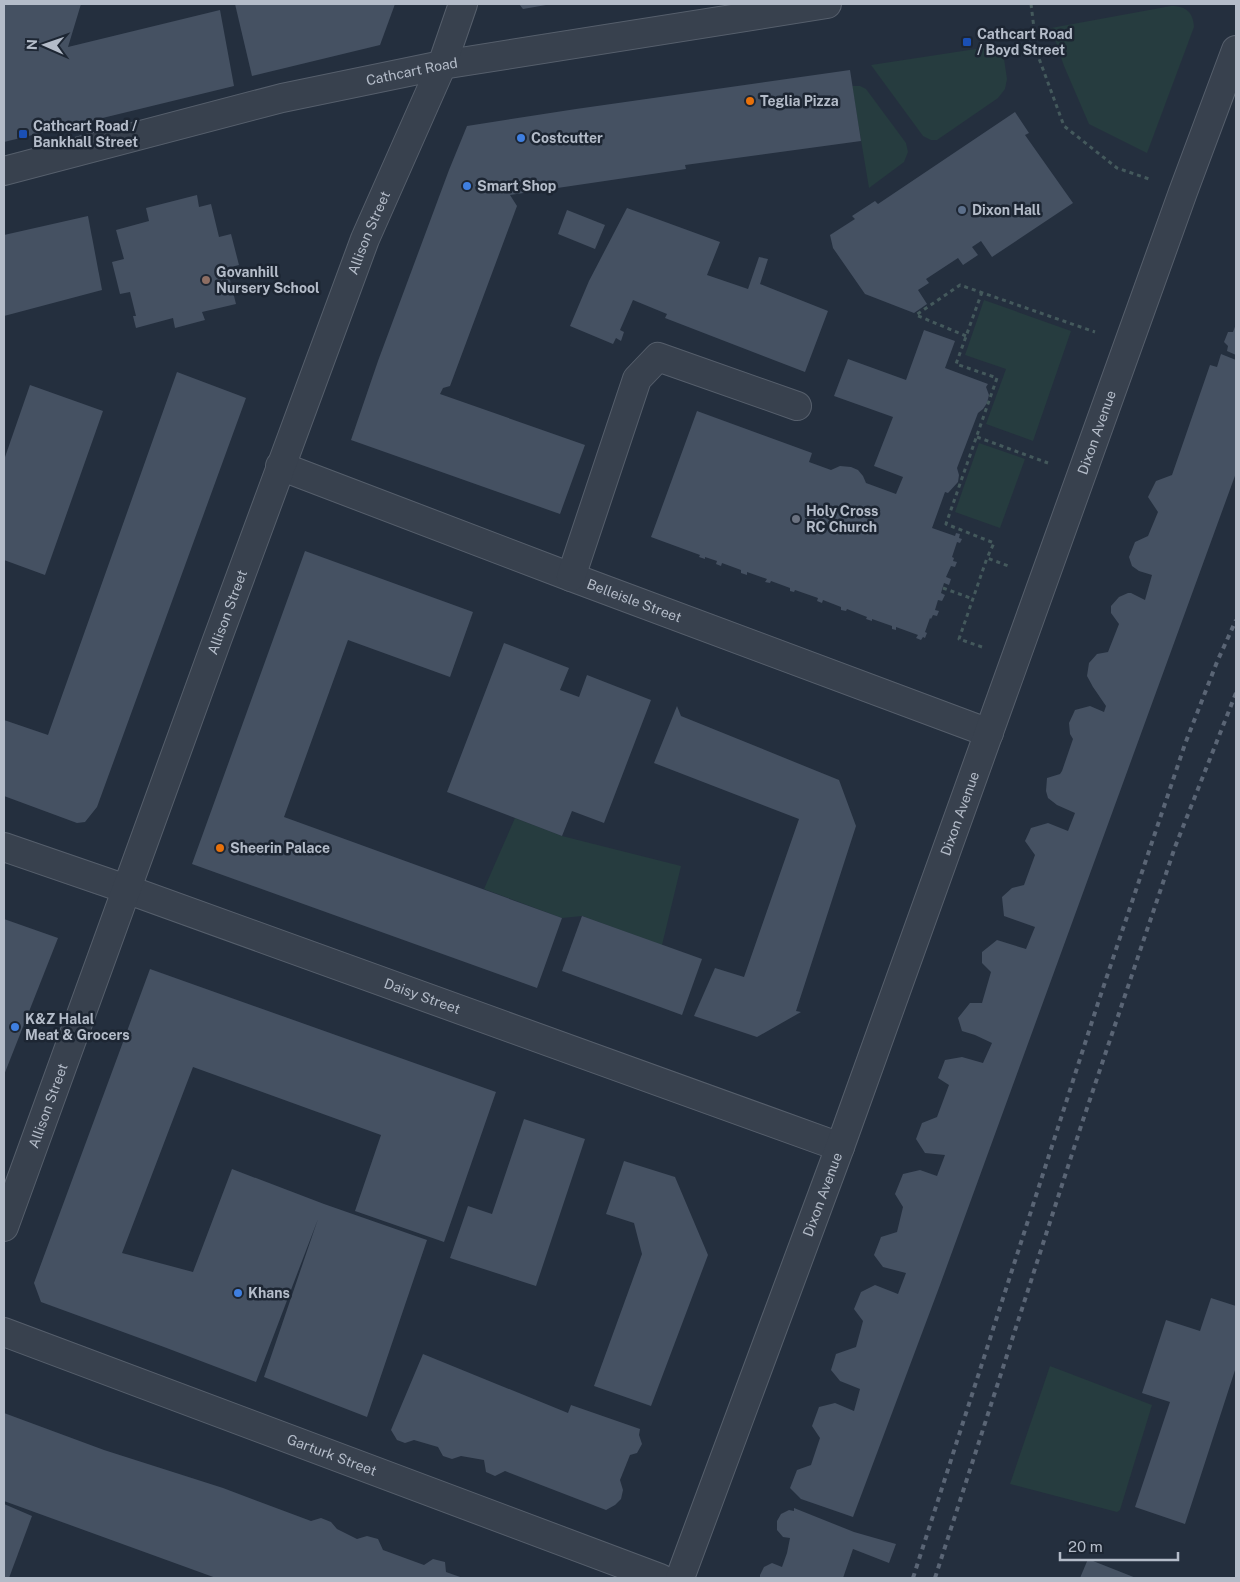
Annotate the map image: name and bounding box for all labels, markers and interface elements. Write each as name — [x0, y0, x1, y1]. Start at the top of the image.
north arrow — [20, 20, 70, 70]
place label: Cathcart Road / Boyd Street — [977, 26, 1073, 58]
marker: Cathcart Road / Boyd Street — [961, 36, 973, 48]
text: N — [24, 39, 40, 50]
street label: Cathcart Road — [365, 55, 459, 88]
place label: Teglia Pizza — [760, 93, 839, 109]
marker: Teglia Pizza — [744, 95, 756, 107]
place label: Cathcart Road / Bankhall Street — [33, 118, 138, 150]
marker: Cathcart Road / Bankhall Street — [17, 128, 29, 140]
place label: Costcutter — [531, 130, 603, 146]
marker: Costcutter — [515, 132, 527, 144]
place label: Smart Shop — [477, 178, 556, 194]
marker: Smart Shop — [461, 180, 473, 192]
street label: Allison Street — [345, 189, 393, 277]
place label: Dixon Hall — [972, 202, 1041, 218]
marker: Dixon Hall — [956, 204, 968, 216]
place label: Govanhill Nursery School — [216, 264, 320, 296]
marker: Govanhill Nursery School — [200, 274, 212, 286]
street label: Dixon Avenue — [1074, 388, 1119, 477]
place label: Holy Cross RC Church — [806, 503, 878, 535]
marker: Holy Cross RC Church — [790, 513, 802, 525]
street label: Allison Street — [204, 568, 250, 657]
street label: Belleisle Street — [585, 576, 684, 626]
street label: Dixon Avenue — [937, 769, 982, 858]
place label: Sheerin Palace — [230, 840, 330, 856]
marker: Sheerin Palace — [214, 842, 226, 854]
street label: Daisy Street — [382, 975, 462, 1017]
place label: K&Z Halal Meat & Grocers — [25, 1011, 130, 1043]
marker: K&Z Halal Meat & Grocers — [9, 1021, 21, 1033]
street label: Allison Street — [25, 1061, 71, 1150]
street label: Dixon Avenue — [799, 1150, 845, 1239]
place label: Khans — [248, 1285, 290, 1301]
marker: Khans — [232, 1287, 244, 1299]
street label: Garturk Street — [285, 1431, 379, 1479]
scale bar — [1060, 1530, 1178, 1562]
text: 20 m — [1068, 1538, 1103, 1555]

